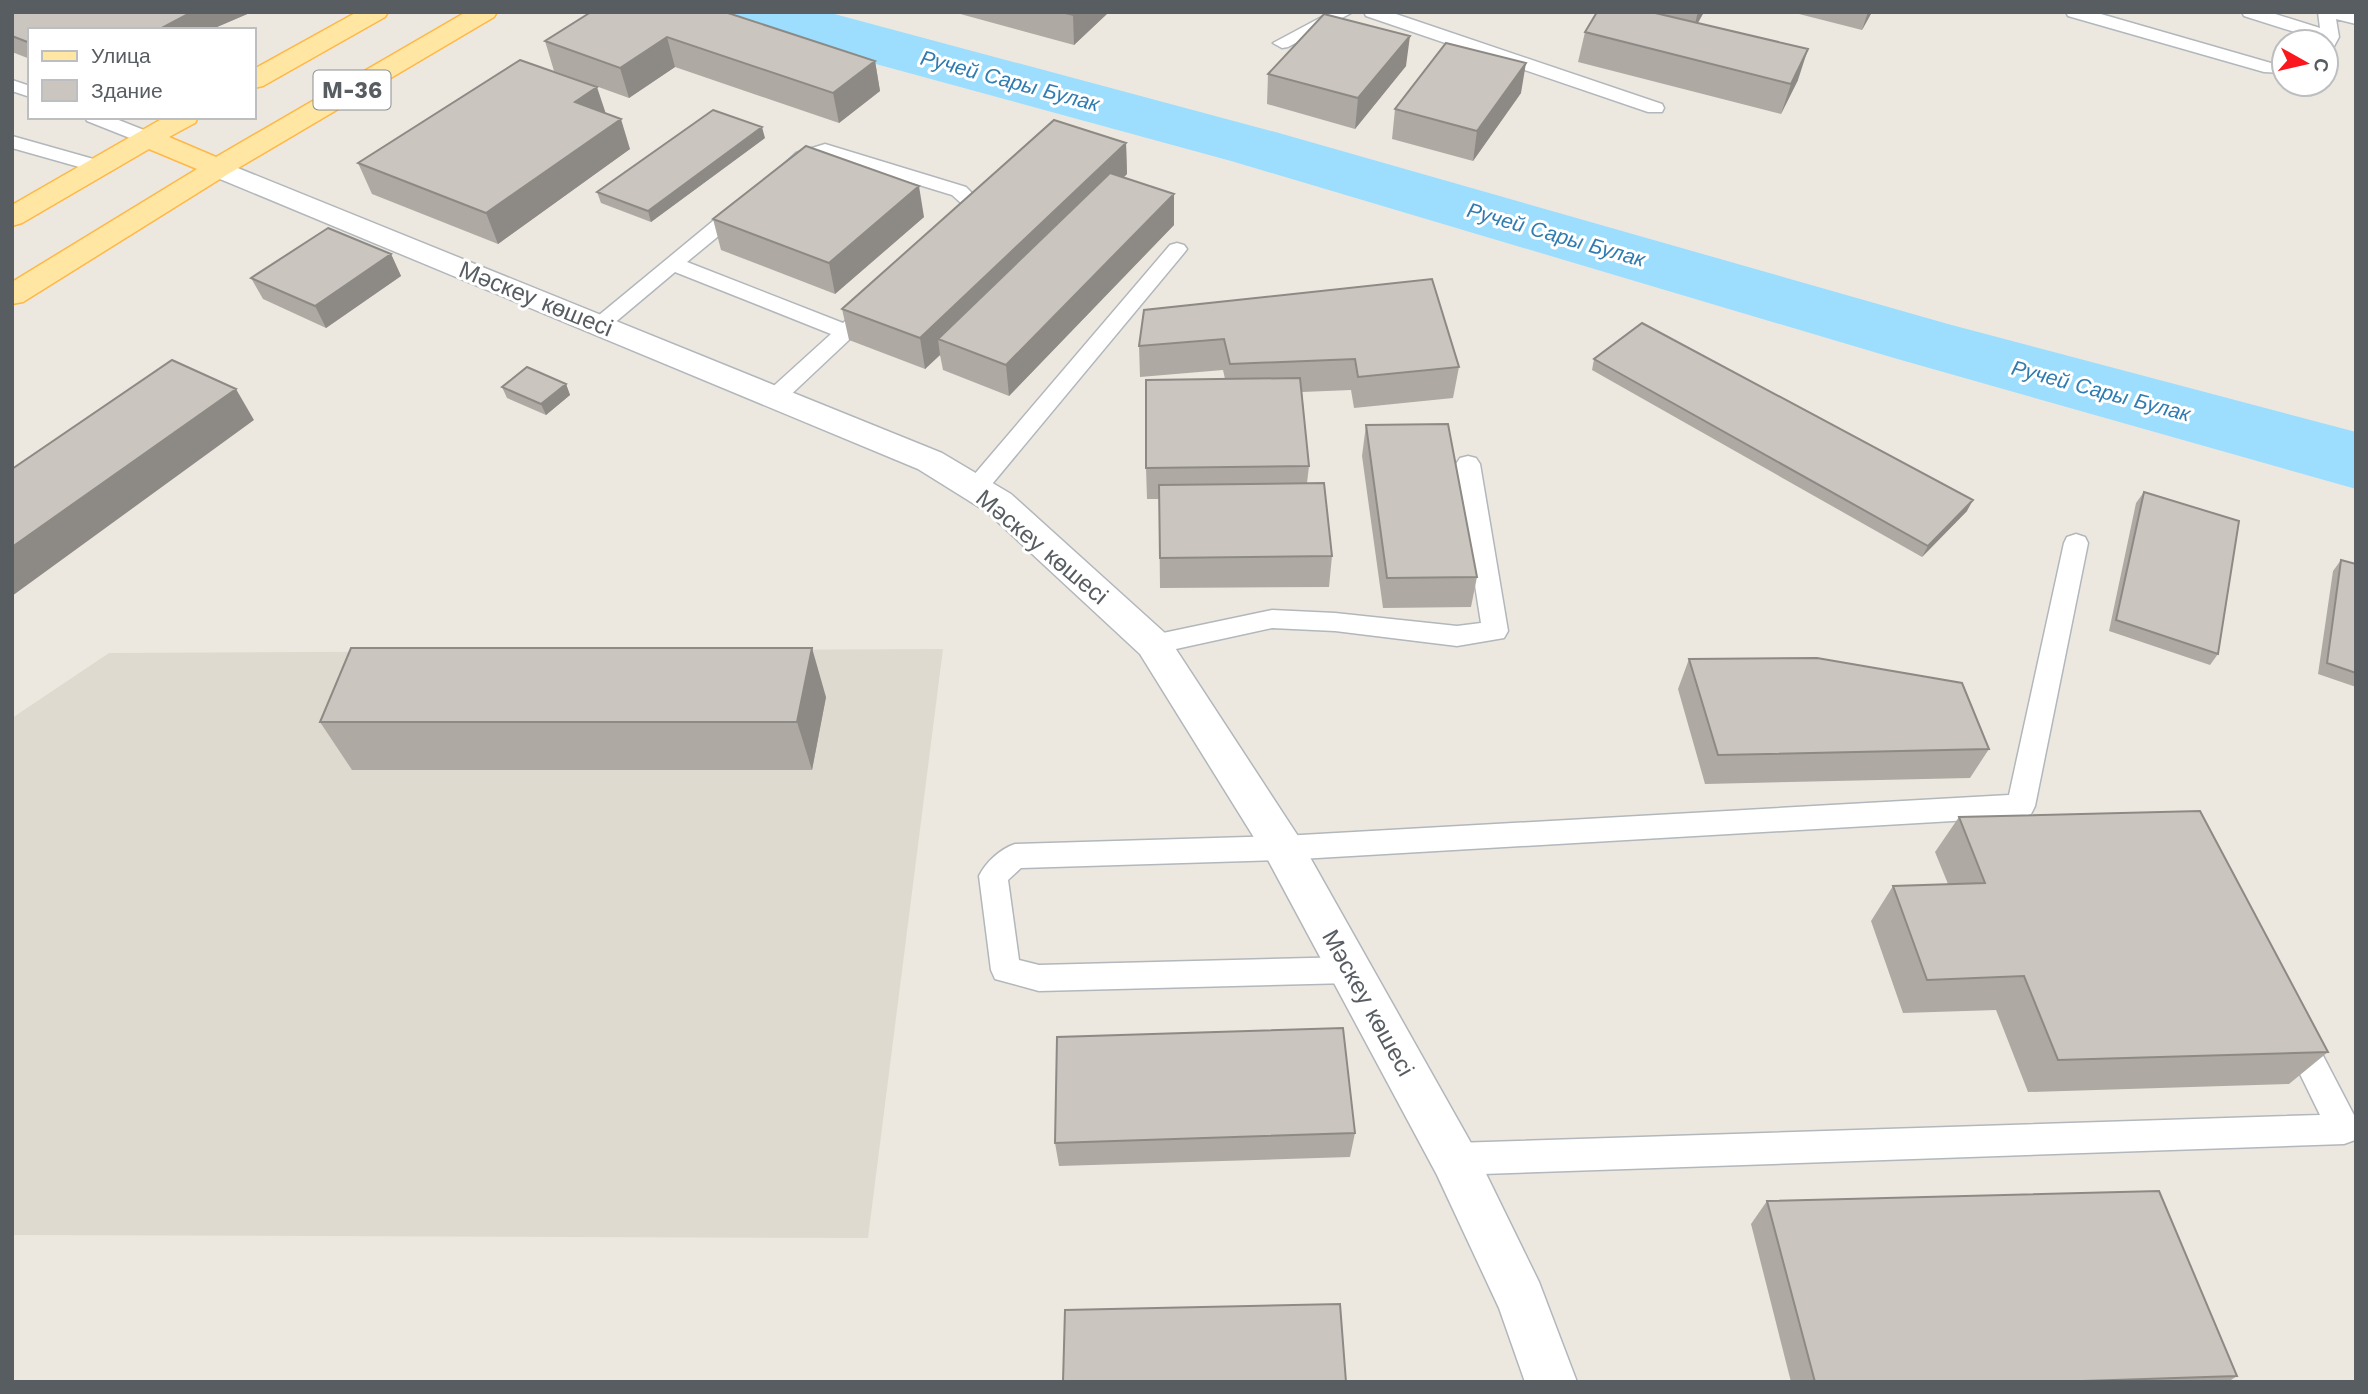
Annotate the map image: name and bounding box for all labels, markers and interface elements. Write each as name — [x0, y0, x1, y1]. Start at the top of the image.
legend — [28, 28, 256, 119]
north arrow — [2270, 28, 2340, 98]
text: Улица — [91, 43, 151, 68]
water label: Ручей Сары Булак — [918, 45, 1103, 117]
text: С — [2309, 57, 2334, 74]
road number: M-36 — [314, 71, 390, 110]
text: Здание — [91, 78, 163, 103]
water label: Ручей Сары Булак — [1464, 197, 1649, 272]
street label: Мәскеу көшесі — [455, 255, 617, 343]
water label: Ручей Сары Булак — [2009, 355, 2194, 427]
street label: Мәскеу көшесі — [971, 484, 1113, 610]
street label: Мәскеу көшесі — [1316, 925, 1420, 1081]

